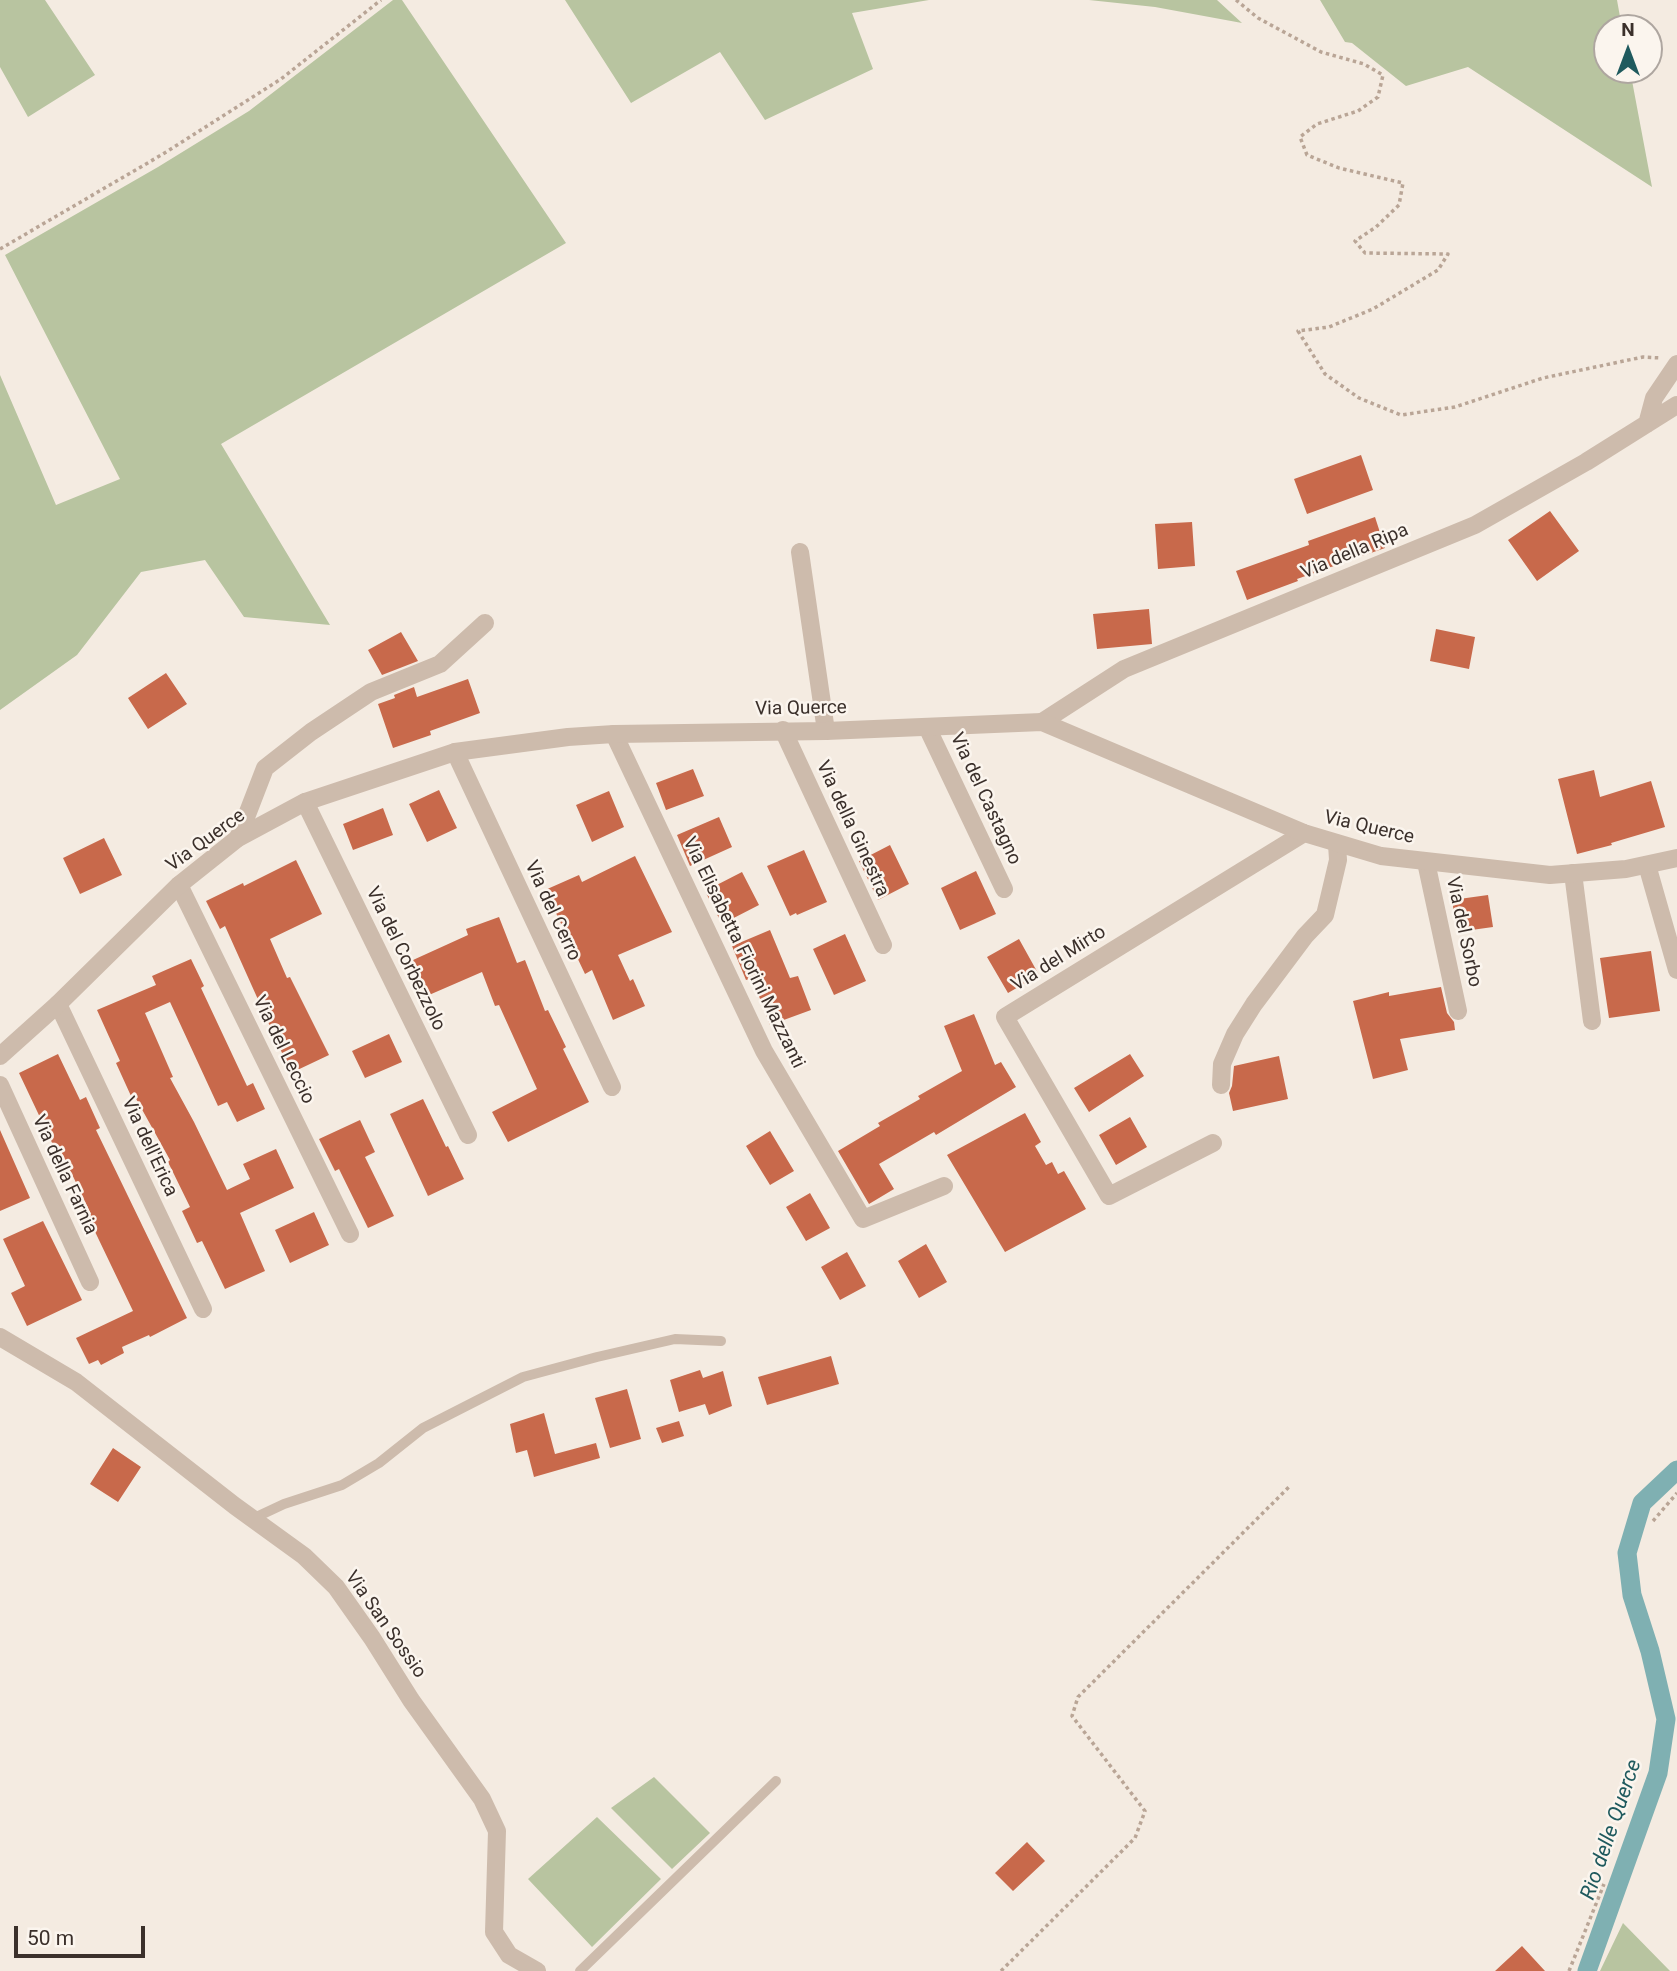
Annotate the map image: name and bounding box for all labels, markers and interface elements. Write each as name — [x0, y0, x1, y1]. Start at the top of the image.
north arrow — [1593, 14, 1663, 84]
text: N — [1621, 18, 1635, 41]
street label: Via della Ripa — [1298, 519, 1412, 585]
street label: Via Querce — [755, 697, 847, 721]
street label: Via del Castagno — [944, 729, 1026, 869]
street label: Via della Ginestra — [811, 757, 893, 901]
street label: Via Querce — [162, 805, 250, 877]
street label: Via Querce — [1322, 807, 1416, 849]
street label: Via Elisabetta Fiorini Mazzanti — [677, 834, 809, 1072]
street label: Via del Cerro — [519, 857, 585, 965]
street label: Via del Sorbo — [1440, 875, 1486, 989]
street label: Via del Corbezzolo — [360, 883, 450, 1035]
street label: Via del Mirto — [1008, 921, 1110, 997]
street label: Via del Leccio — [247, 992, 319, 1108]
street label: Via dell'Erica — [116, 1094, 182, 1200]
street label: Via della Farnia — [26, 1112, 102, 1238]
street label: Via San Sossio — [340, 1567, 430, 1683]
water label: Rio delle Querce — [1576, 1757, 1648, 1903]
scale bar — [18, 1912, 149, 1956]
text: 50 m — [27, 1926, 74, 1950]

